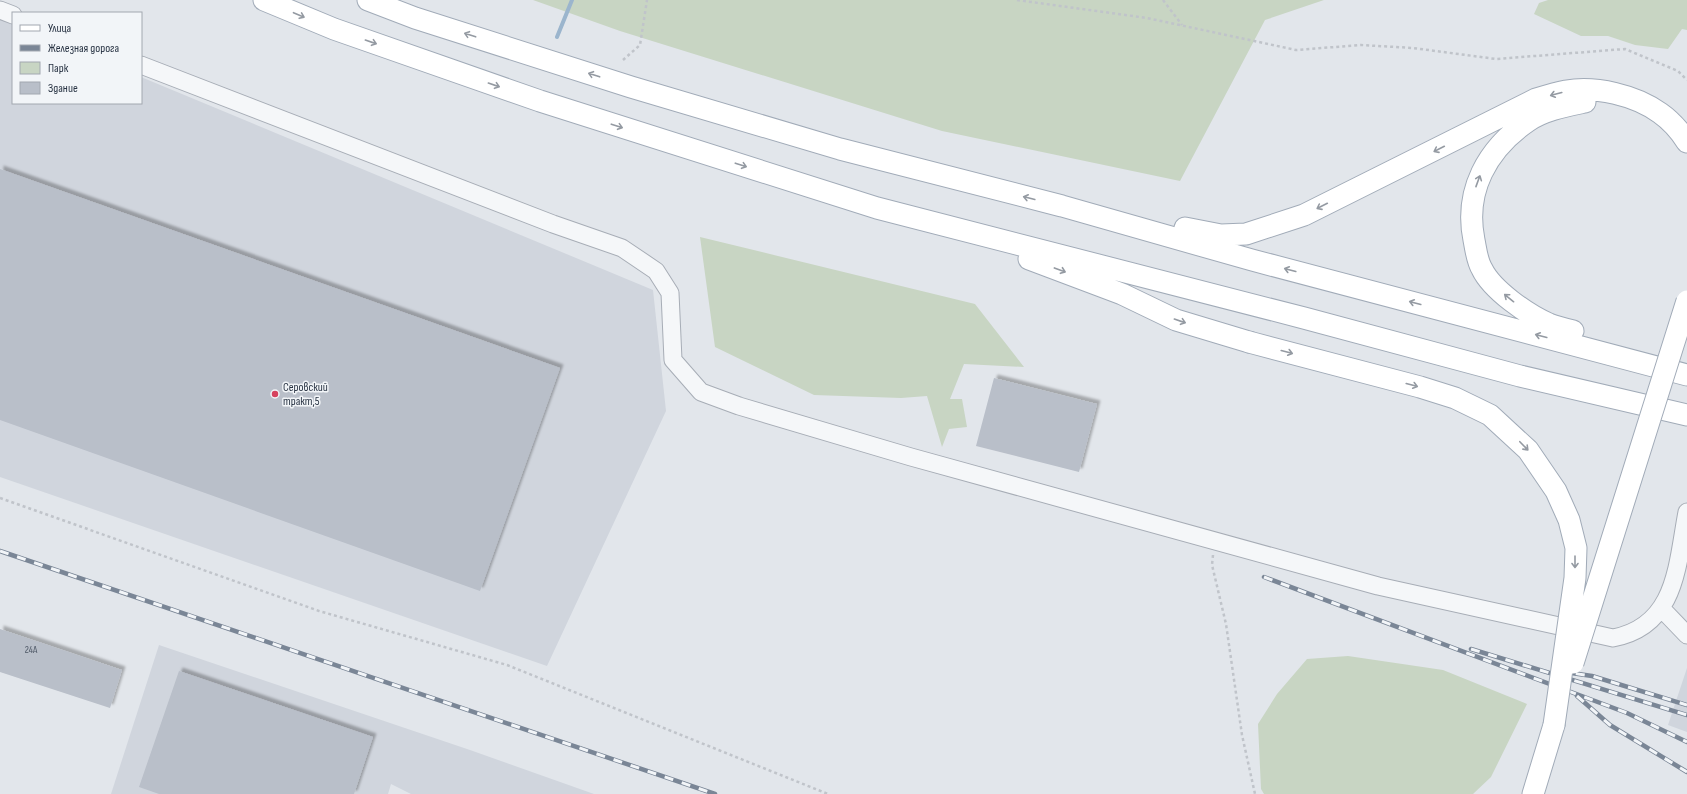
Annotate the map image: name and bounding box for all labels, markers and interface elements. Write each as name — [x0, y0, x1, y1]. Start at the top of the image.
one-way arrow — [293, 11, 305, 19]
legend — [12, 12, 142, 104]
text: Улица — [48, 21, 72, 36]
one-way arrow — [463, 31, 476, 38]
one-way arrow — [364, 39, 377, 46]
text: Железная дорога — [48, 41, 120, 56]
text: Парк — [48, 61, 69, 76]
one-way arrow — [587, 71, 600, 78]
text: Здание — [48, 81, 78, 96]
one-way arrow — [487, 82, 500, 89]
one-way arrow — [1550, 91, 1563, 98]
one-way arrow — [610, 123, 623, 130]
one-way arrow — [1433, 146, 1445, 153]
one-way arrow — [734, 162, 746, 170]
one-way arrow — [1475, 175, 1482, 188]
one-way arrow — [1023, 194, 1036, 201]
one-way arrow — [1316, 203, 1328, 210]
one-way arrow — [1284, 265, 1297, 273]
one-way arrow — [1053, 267, 1065, 275]
one-way arrow — [1504, 293, 1515, 302]
one-way arrow — [1409, 299, 1422, 306]
one-way arrow — [1173, 317, 1185, 325]
one-way arrow — [1535, 332, 1548, 339]
one-way arrow — [1280, 348, 1293, 356]
place label: Серовский тракт,5 — [283, 380, 328, 409]
one-way arrow — [1406, 381, 1419, 389]
marker: Серовский тракт,5 — [270, 389, 280, 399]
one-way arrow — [1519, 441, 1529, 451]
one-way arrow — [1571, 555, 1579, 568]
house number: 24А — [25, 644, 38, 656]

